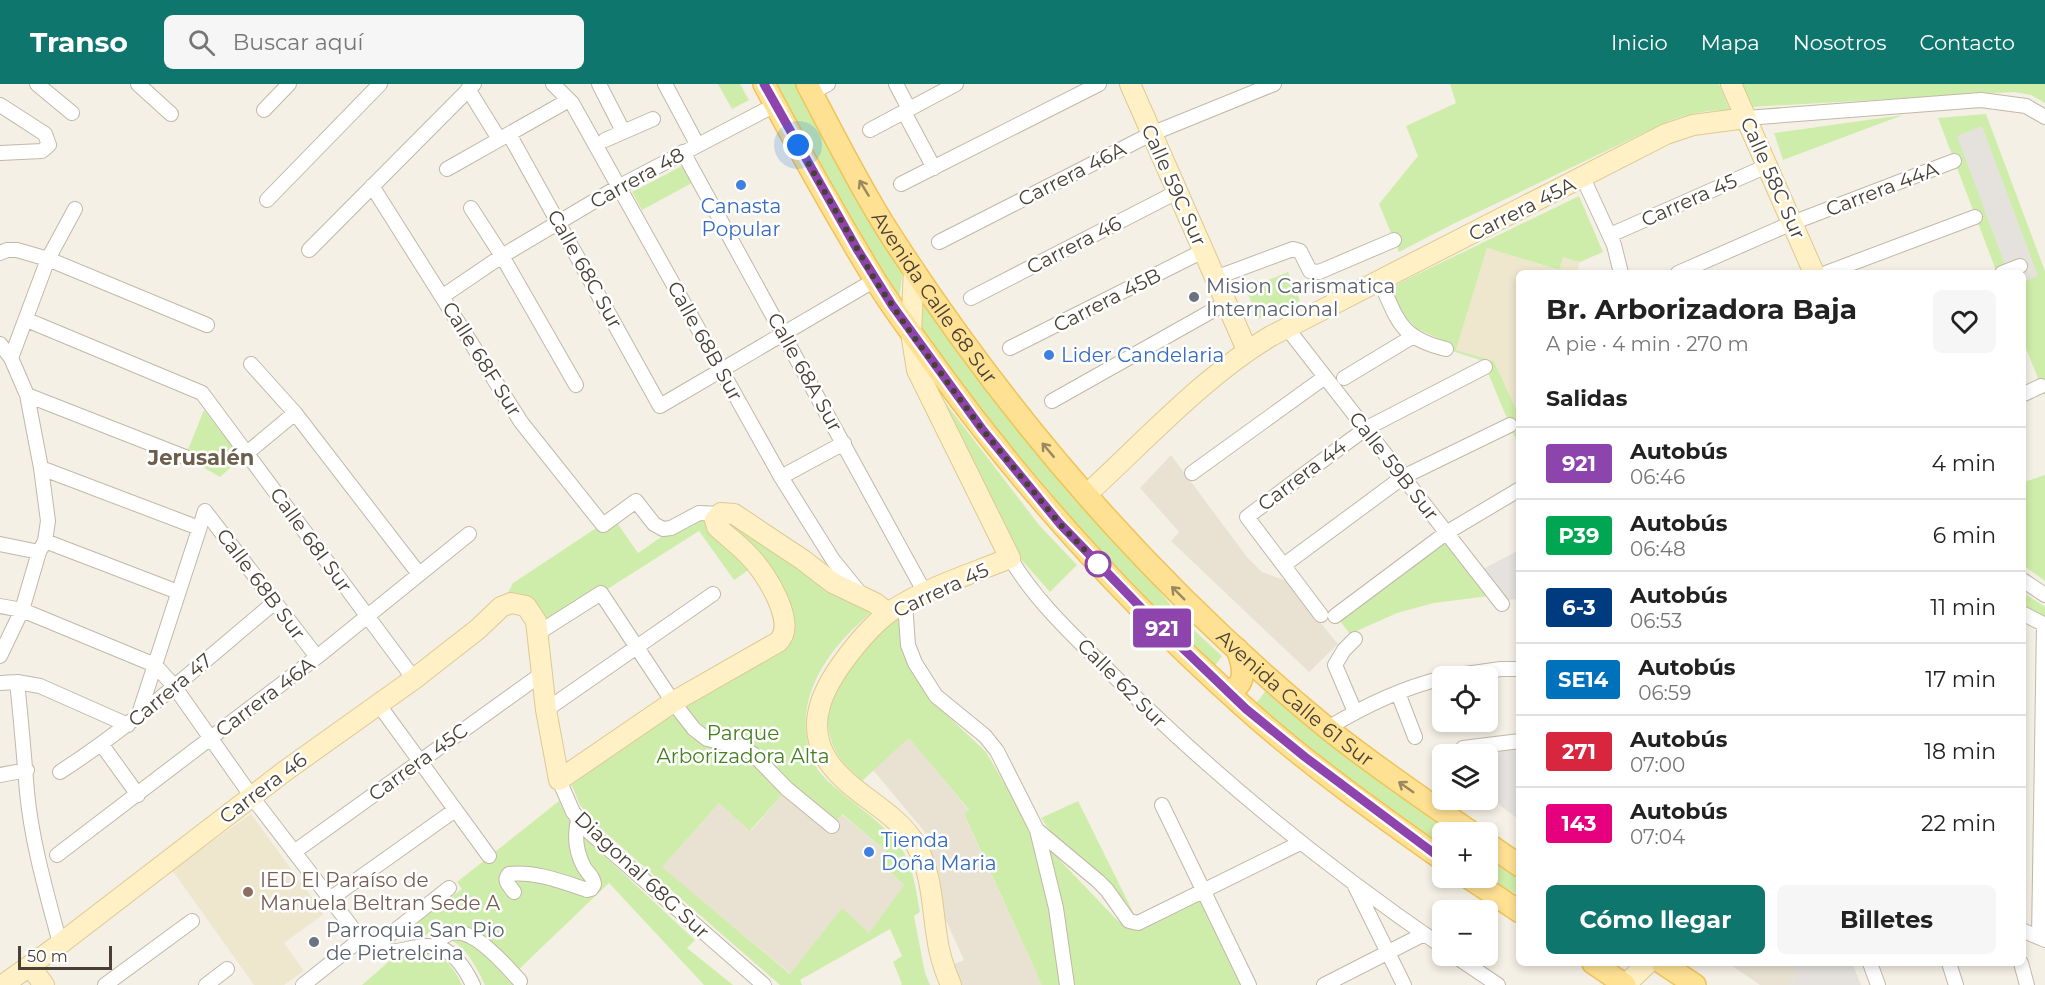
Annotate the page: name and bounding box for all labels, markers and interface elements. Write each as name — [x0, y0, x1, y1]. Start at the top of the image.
search box — [164, 15, 584, 69]
text: Transo — [30, 25, 128, 59]
icon: search — [185, 26, 218, 59]
text: Buscar aquí — [233, 29, 363, 56]
text: Inicio — [1611, 30, 1668, 55]
text: Mapa — [1701, 30, 1760, 55]
text: Nosotros — [1793, 30, 1886, 55]
text: Contacto — [1919, 30, 2015, 55]
street label: Calle 58C Sur — [1735, 113, 1811, 243]
street label: Calle 59C Sur — [1136, 120, 1212, 250]
your location — [783, 130, 813, 160]
street label: Carrera 46A — [1014, 136, 1130, 211]
street label: Carrera 48 — [586, 142, 688, 214]
street label: Carrera 44A — [1822, 156, 1942, 221]
street label: Carrera 45 — [1637, 168, 1741, 232]
street label: Carrera 45A — [1465, 172, 1580, 246]
marker: Canasta Popular — [734, 178, 748, 192]
one-way arrow — [857, 180, 869, 197]
place label: Canasta Popular — [701, 194, 781, 241]
street label: Calle 68C Sur — [542, 205, 628, 333]
street label: Avenida Calle 68 Sur — [867, 207, 1003, 388]
street label: Carrera 46 — [1023, 211, 1125, 279]
street label: Carrera 45B — [1049, 263, 1165, 337]
place label: Mision Carismatica Internacional — [1206, 274, 1395, 321]
street label: Calle 68B Sur — [662, 277, 748, 405]
marker: Mision Carismatica Internacional — [1187, 290, 1201, 304]
button: heart — [1933, 290, 1996, 353]
text: Br. Arborizadora Baja — [1546, 292, 1857, 326]
street label: Calle 68F Sur — [437, 297, 527, 421]
street label: Calle 68A Sur — [762, 308, 848, 436]
text: A pie · 4 min · 270 m — [1546, 332, 1749, 356]
place label: Lider Candelaria — [1061, 343, 1224, 367]
marker: Lider Candelaria — [1042, 348, 1056, 362]
text: Salidas — [1546, 385, 1627, 412]
street label: Calle 59B Sur — [1344, 407, 1444, 525]
street label: Carrera 44 — [1253, 434, 1351, 516]
text: Autobús — [1630, 438, 1727, 465]
one-way arrow — [1042, 442, 1055, 458]
district label: Jerusalén — [147, 445, 254, 470]
text: 4 min — [1932, 450, 1996, 477]
text: 921 — [1562, 451, 1596, 476]
text: 06:46 — [1630, 465, 1685, 489]
street label: Calle 68I Sur — [265, 483, 357, 597]
text: Autobús — [1630, 510, 1727, 537]
text: 6 min — [1933, 522, 1996, 549]
text: P39 — [1559, 523, 1599, 548]
street label: Calle 68B Sur — [211, 524, 311, 644]
text: 06:48 — [1630, 537, 1686, 561]
unlabelled marker — [1085, 551, 1111, 577]
street label: Carrera 45 — [890, 558, 992, 622]
text: Autobús — [1630, 582, 1727, 609]
one-way arrow — [1170, 585, 1185, 600]
text: 11 min — [1930, 594, 1996, 621]
text: 6-3 — [1562, 595, 1596, 620]
line badge: 921 — [1128, 608, 1196, 648]
text: 06:53 — [1630, 609, 1682, 633]
text: 921 — [1145, 616, 1179, 641]
street label: Avenida Calle 61 Sur — [1212, 625, 1378, 771]
street label: Calle 62 Sur — [1072, 633, 1172, 733]
street label: Carrera 47 — [123, 648, 217, 732]
street label: Carrera 46A — [211, 652, 320, 742]
text: Autobús — [1638, 654, 1736, 681]
map controls — [1432, 666, 1498, 966]
button: locate — [1432, 666, 1498, 732]
text: 17 min — [1925, 666, 1996, 693]
text: SE14 — [1558, 667, 1608, 692]
text: 06:59 — [1638, 681, 1691, 705]
street label: Carrera 45C — [364, 718, 472, 806]
park label: Parque Arborizadora Alta — [657, 721, 829, 768]
text: Autobús — [1630, 726, 1727, 753]
text: 18 min — [1924, 738, 1996, 765]
text: 271 — [1562, 739, 1596, 764]
button: layers — [1432, 744, 1498, 810]
street label: Carrera 46 — [215, 747, 311, 829]
text: 07:00 — [1630, 753, 1685, 777]
one-way arrow — [1399, 781, 1415, 793]
text: Autobús — [1630, 798, 1727, 825]
street label: Diagonal 68G Sur — [570, 806, 714, 944]
text: 22 min — [1921, 810, 1996, 837]
text: 143 — [1562, 811, 1597, 836]
button: + — [1432, 822, 1498, 888]
text: 07:04 — [1630, 825, 1685, 849]
place label: Tienda Doña Maria — [881, 828, 997, 875]
marker: Tienda Doña Maria — [862, 845, 876, 859]
place label: IED El Paraíso de Manuela Beltran Sede A — [260, 868, 501, 915]
marker: IED El Paraíso de Manuela Beltran Sede A — [241, 885, 255, 899]
button: Cómo llegar — [1546, 885, 1765, 954]
button: Billetes — [1777, 885, 1996, 954]
button: − — [1432, 900, 1498, 966]
place label: Parroquia San Pio de Pietrelcina — [326, 918, 505, 965]
marker: Parroquia San Pio de Pietrelcina — [307, 935, 321, 949]
scale bar — [18, 943, 112, 970]
text: 50 m — [27, 947, 68, 966]

